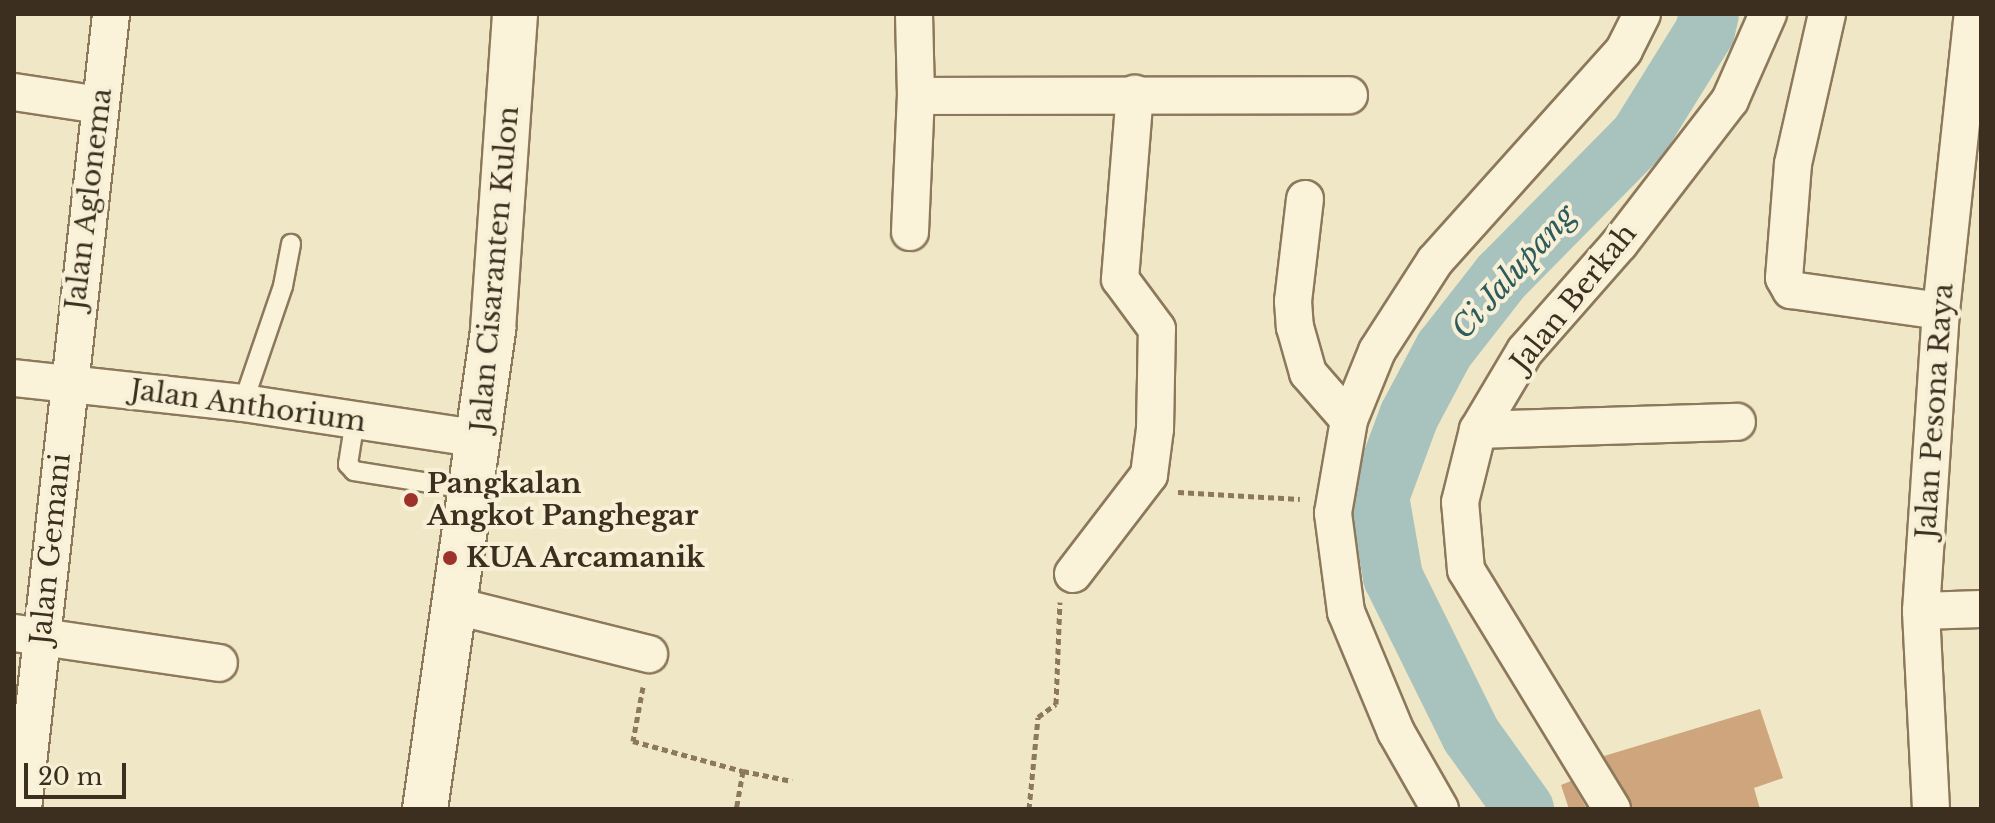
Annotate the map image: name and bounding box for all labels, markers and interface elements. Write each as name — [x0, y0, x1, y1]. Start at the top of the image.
street label: Jalan Aglonema — [59, 86, 119, 312]
street label: Jalan Cisaranten Kulon — [464, 105, 526, 433]
water label: Ci Jalupang — [1444, 197, 1584, 347]
street label: Jalan Berkah — [1504, 217, 1644, 379]
street label: Jalan Pesona Raya — [1909, 282, 1961, 540]
street label: Jalan Anthorium — [128, 373, 368, 439]
street label: Jalan Gemani — [24, 452, 78, 646]
place label: Pangkalan Angkot Panghegar — [427, 467, 698, 533]
marker: Pangkalan Angkot Panghegar — [402, 491, 420, 509]
place label: KUA Arcamanik — [466, 541, 707, 575]
marker: KUA Arcamanik — [441, 549, 459, 567]
scale bar — [28, 747, 130, 797]
text: 20 m — [38, 762, 103, 791]

